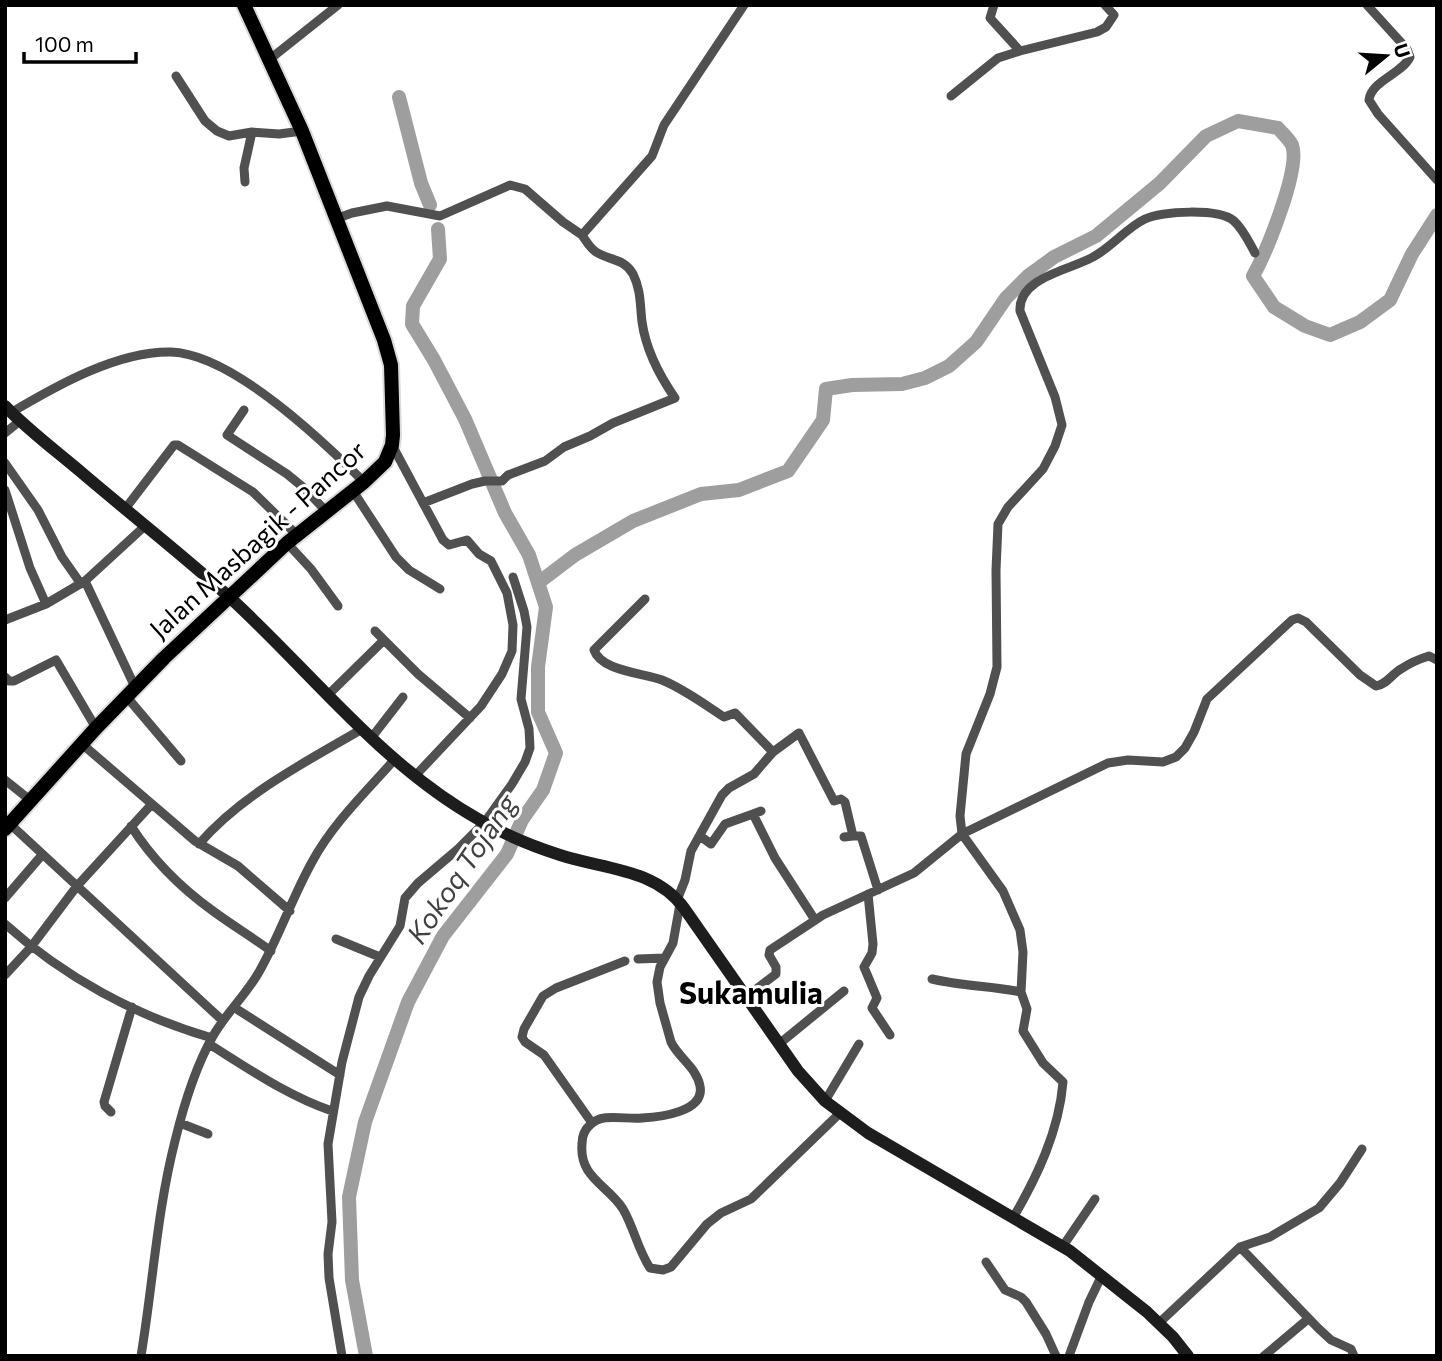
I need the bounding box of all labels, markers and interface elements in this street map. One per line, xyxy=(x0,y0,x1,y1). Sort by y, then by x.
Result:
scale bar xyxy=(24,21,136,65)
north arrow xyxy=(1351,21,1421,91)
text: 100 m xyxy=(35,31,94,56)
text: U xyxy=(1390,40,1416,61)
street label: Jalan Masbagik - Pancor xyxy=(143,434,371,644)
water label: Kokoq Tojang xyxy=(399,786,525,950)
district label: Sukamulia xyxy=(679,973,823,1010)

